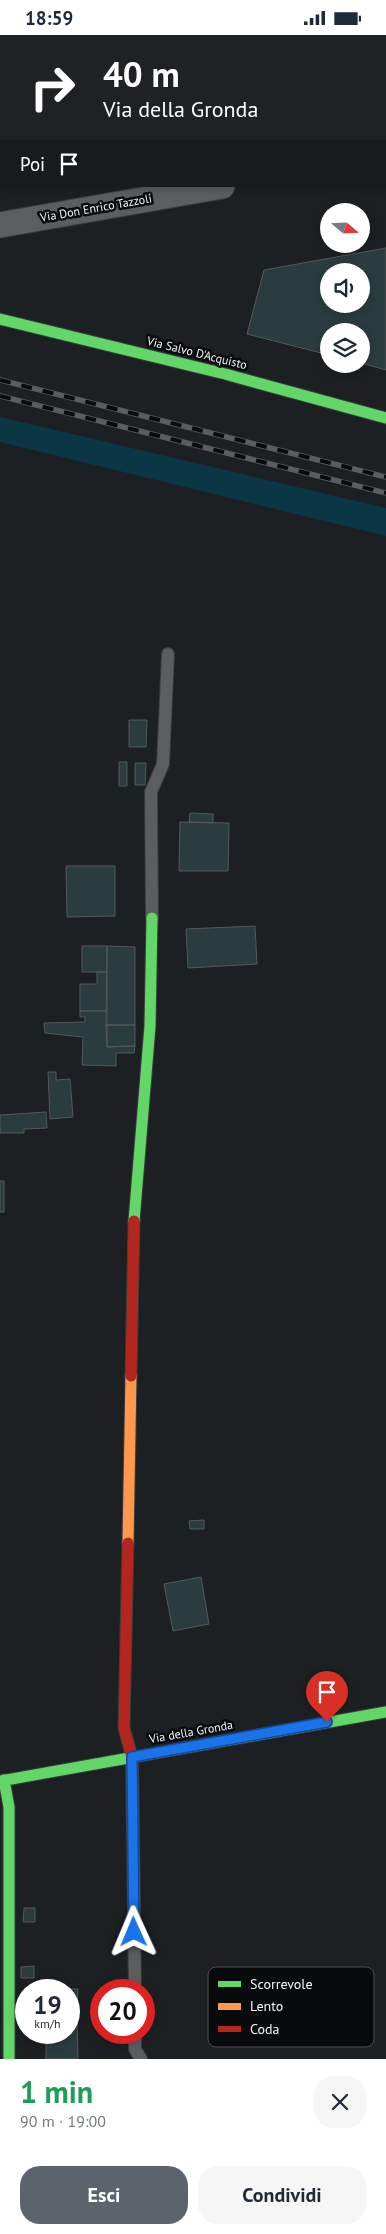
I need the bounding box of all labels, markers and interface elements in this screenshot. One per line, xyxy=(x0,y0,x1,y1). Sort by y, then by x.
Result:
text: 18:59 xyxy=(25,6,73,30)
text: 40 m xyxy=(103,51,180,97)
icon: right xyxy=(20,55,85,120)
text: Via della Gronda xyxy=(103,95,258,123)
icon: arrive xyxy=(55,150,83,178)
text: Poi xyxy=(20,152,45,176)
street label: Via Don Enrico Tazzoli xyxy=(38,190,153,225)
north arrow xyxy=(320,203,370,253)
map controls xyxy=(320,203,370,373)
button: sound xyxy=(320,263,370,313)
button: layers xyxy=(320,323,370,373)
street label: Via Salvo D'Acquisto xyxy=(145,333,249,372)
pin xyxy=(306,1671,348,1722)
icon: arrive xyxy=(313,1678,341,1706)
street label: Via della Gronda xyxy=(147,1717,234,1746)
position arrow xyxy=(107,1905,159,1957)
legend xyxy=(208,1967,374,2047)
text: Scorrevole xyxy=(250,1975,313,1993)
speed limit sign: 20 xyxy=(90,1979,155,2044)
text: 19 xyxy=(33,1989,62,2021)
text: Lento xyxy=(250,1997,283,2015)
text: km/h xyxy=(34,2016,61,2031)
text: Coda xyxy=(250,2020,280,2038)
text: 1 min xyxy=(20,2072,93,2111)
button: close xyxy=(314,2076,366,2128)
text: 90 m · 19:00 xyxy=(20,2111,106,2131)
button: Esci xyxy=(20,2166,188,2224)
button: Condividi xyxy=(198,2166,366,2224)

